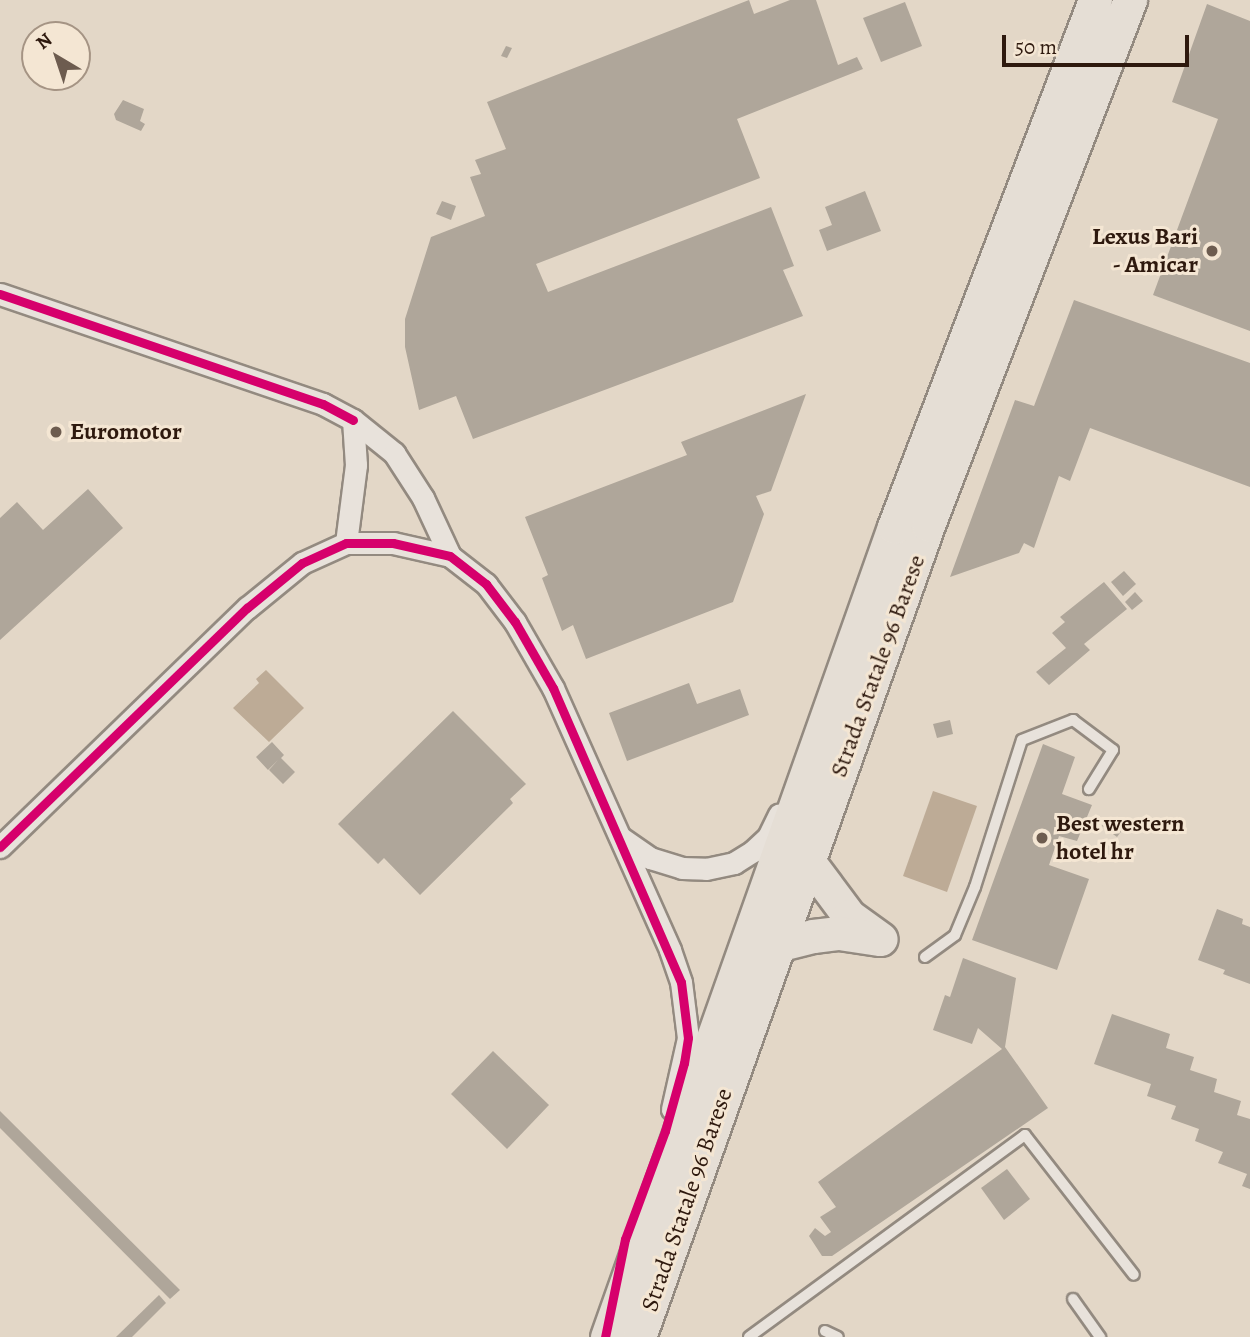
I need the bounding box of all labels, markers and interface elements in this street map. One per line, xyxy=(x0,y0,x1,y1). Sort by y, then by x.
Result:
north arrow xyxy=(21,21,91,91)
scale bar xyxy=(1005,21,1192,65)
text: N xyxy=(30,27,58,56)
text: 50 m xyxy=(1015,33,1057,61)
place label: Lexus Bari - Amicar xyxy=(1092,223,1198,279)
marker: Lexus Bari - Amicar xyxy=(1204,243,1220,259)
place label: Euromotor xyxy=(70,418,182,446)
marker: Euromotor xyxy=(48,424,64,440)
street label: Strada Statale 96 Barese xyxy=(824,551,932,781)
place label: Best western hotel hr xyxy=(1056,810,1185,866)
marker: Best western hotel hr xyxy=(1034,830,1050,846)
street label: Strada Statale 96 Barese xyxy=(635,1085,739,1315)

